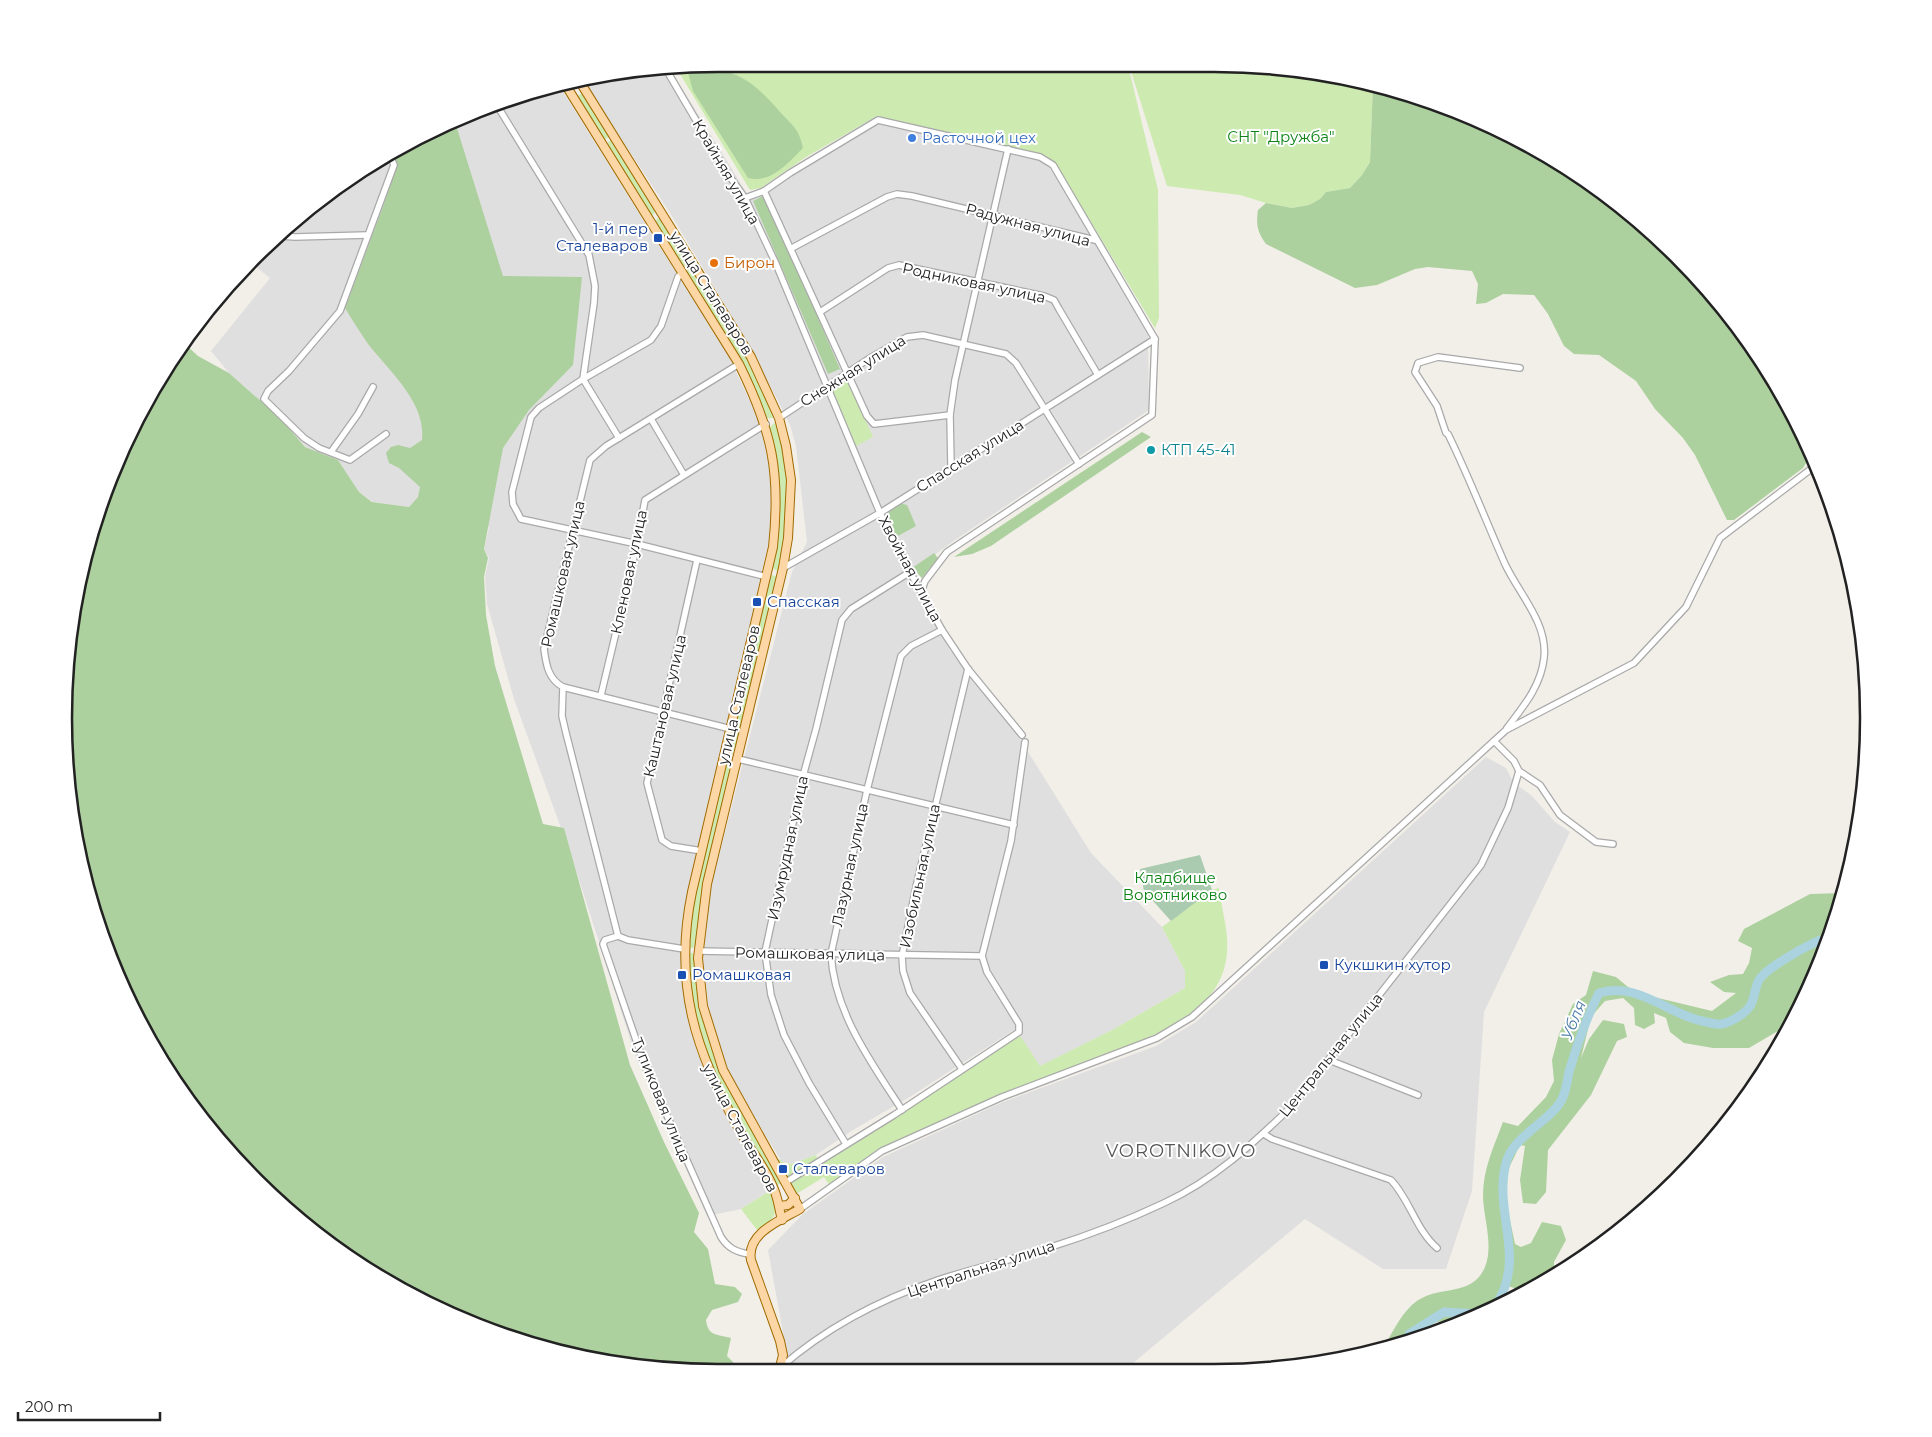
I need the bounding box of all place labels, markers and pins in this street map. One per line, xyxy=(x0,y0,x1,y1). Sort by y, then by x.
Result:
place label: Расточной цех xyxy=(922,128,1036,147)
marker: Расточной цех xyxy=(906,132,918,144)
place label: 1-й пер Сталеваров xyxy=(556,219,648,255)
marker: 1-й пер Сталеваров xyxy=(652,232,664,244)
place label: Бирон xyxy=(724,253,775,272)
marker: Бирон xyxy=(708,257,720,269)
place label: КТП 45-41 xyxy=(1161,440,1235,459)
marker: КТП 45-41 xyxy=(1145,444,1157,456)
place label: Спасская xyxy=(767,592,840,611)
marker: Спасская xyxy=(751,596,763,608)
place label: Кукшкин хутор xyxy=(1334,955,1451,974)
marker: Кукшкин хутор xyxy=(1318,959,1330,971)
place label: Ромашковая xyxy=(692,965,791,984)
marker: Ромашковая xyxy=(676,969,688,981)
place label: Сталеваров xyxy=(793,1159,885,1178)
marker: Сталеваров xyxy=(777,1163,789,1175)

